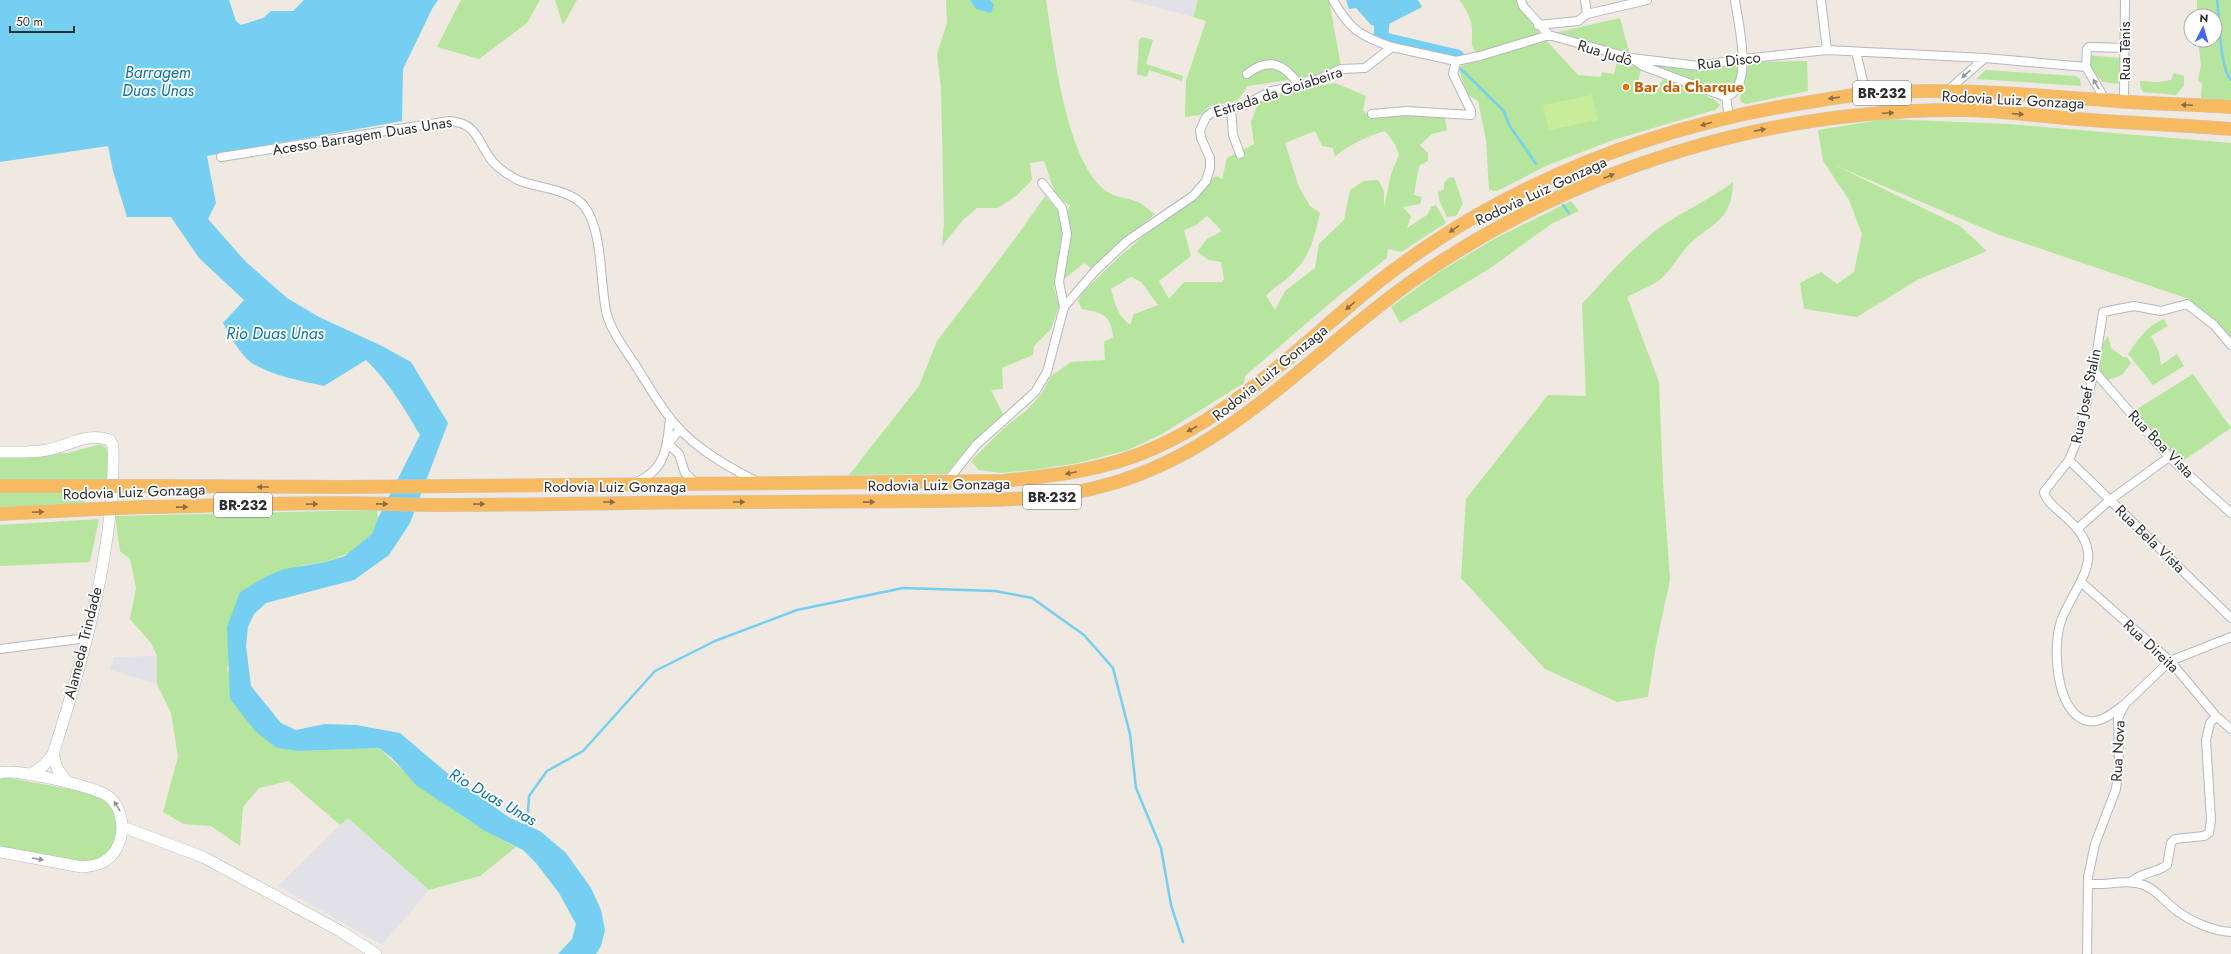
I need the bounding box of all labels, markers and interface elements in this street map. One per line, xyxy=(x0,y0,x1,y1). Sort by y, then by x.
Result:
scale bar xyxy=(10,8,74,34)
north arrow xyxy=(2183,8,2223,48)
text: N xyxy=(2199,10,2209,26)
text: 50 m xyxy=(16,13,43,31)
street label: Rua Tênis xyxy=(2114,21,2136,81)
street label: Rua Judô xyxy=(1575,34,1635,72)
street label: Rua Disco xyxy=(1696,46,1762,76)
water label: Barragem Duas Unas xyxy=(122,61,195,102)
street label: Estrada da Goiabeira xyxy=(1211,61,1345,123)
one-way arrow xyxy=(1961,70,1972,79)
place label: Bar da Charque xyxy=(1634,76,1745,98)
one-way arrow xyxy=(2092,78,2099,90)
road number: BR-232 xyxy=(1853,81,1911,105)
marker: Bar da Charque xyxy=(1621,82,1631,92)
street label: Rodovia Luiz Gonzaga xyxy=(1941,85,2085,115)
one-way arrow xyxy=(1828,95,1840,101)
one-way arrow xyxy=(2181,101,2193,108)
one-way arrow xyxy=(1882,110,1894,117)
street label: Acesso Barragem Duas Unas xyxy=(271,111,453,161)
one-way arrow xyxy=(2012,111,2024,117)
one-way arrow xyxy=(1700,121,1712,127)
one-way arrow xyxy=(1754,127,1766,133)
street label: Rodovia Luiz Gonzaga xyxy=(1472,151,1610,231)
one-way arrow xyxy=(1603,172,1615,178)
one-way arrow xyxy=(1449,225,1459,233)
one-way arrow xyxy=(1345,301,1354,310)
street label: Rodovia Luiz Gonzaga xyxy=(1208,320,1332,426)
water label: Rio Duas Unas xyxy=(226,322,325,345)
street label: Rua Josef Stalin xyxy=(2065,346,2107,446)
street label: Rua Boa Vista xyxy=(2123,405,2199,483)
one-way arrow xyxy=(1186,426,1198,432)
one-way arrow xyxy=(1064,470,1077,476)
street label: Rodovia Luiz Gonzaga xyxy=(868,473,1010,497)
street label: Rodovia Luiz Gonzaga xyxy=(544,476,686,498)
street label: Rodovia Luiz Gonzaga xyxy=(62,479,206,505)
one-way arrow xyxy=(256,484,269,490)
road number: BR-232 xyxy=(1023,485,1081,509)
road number: BR-232 xyxy=(214,493,272,517)
one-way arrow xyxy=(863,498,875,505)
one-way arrow xyxy=(603,499,616,505)
one-way arrow xyxy=(733,499,746,505)
street label: Rua Bela Vista xyxy=(2110,500,2190,578)
one-way arrow xyxy=(306,501,319,507)
one-way arrow xyxy=(376,501,389,507)
one-way arrow xyxy=(473,501,486,507)
one-way arrow xyxy=(176,503,188,510)
one-way arrow xyxy=(32,508,44,515)
street label: Alameda Trindade xyxy=(58,584,108,701)
street label: Rua Direita xyxy=(2118,614,2184,678)
street label: Rua Nova xyxy=(2105,720,2131,782)
water label: Rio Duas Unas xyxy=(445,763,542,832)
one-way arrow xyxy=(113,800,120,812)
one-way arrow xyxy=(32,856,45,862)

